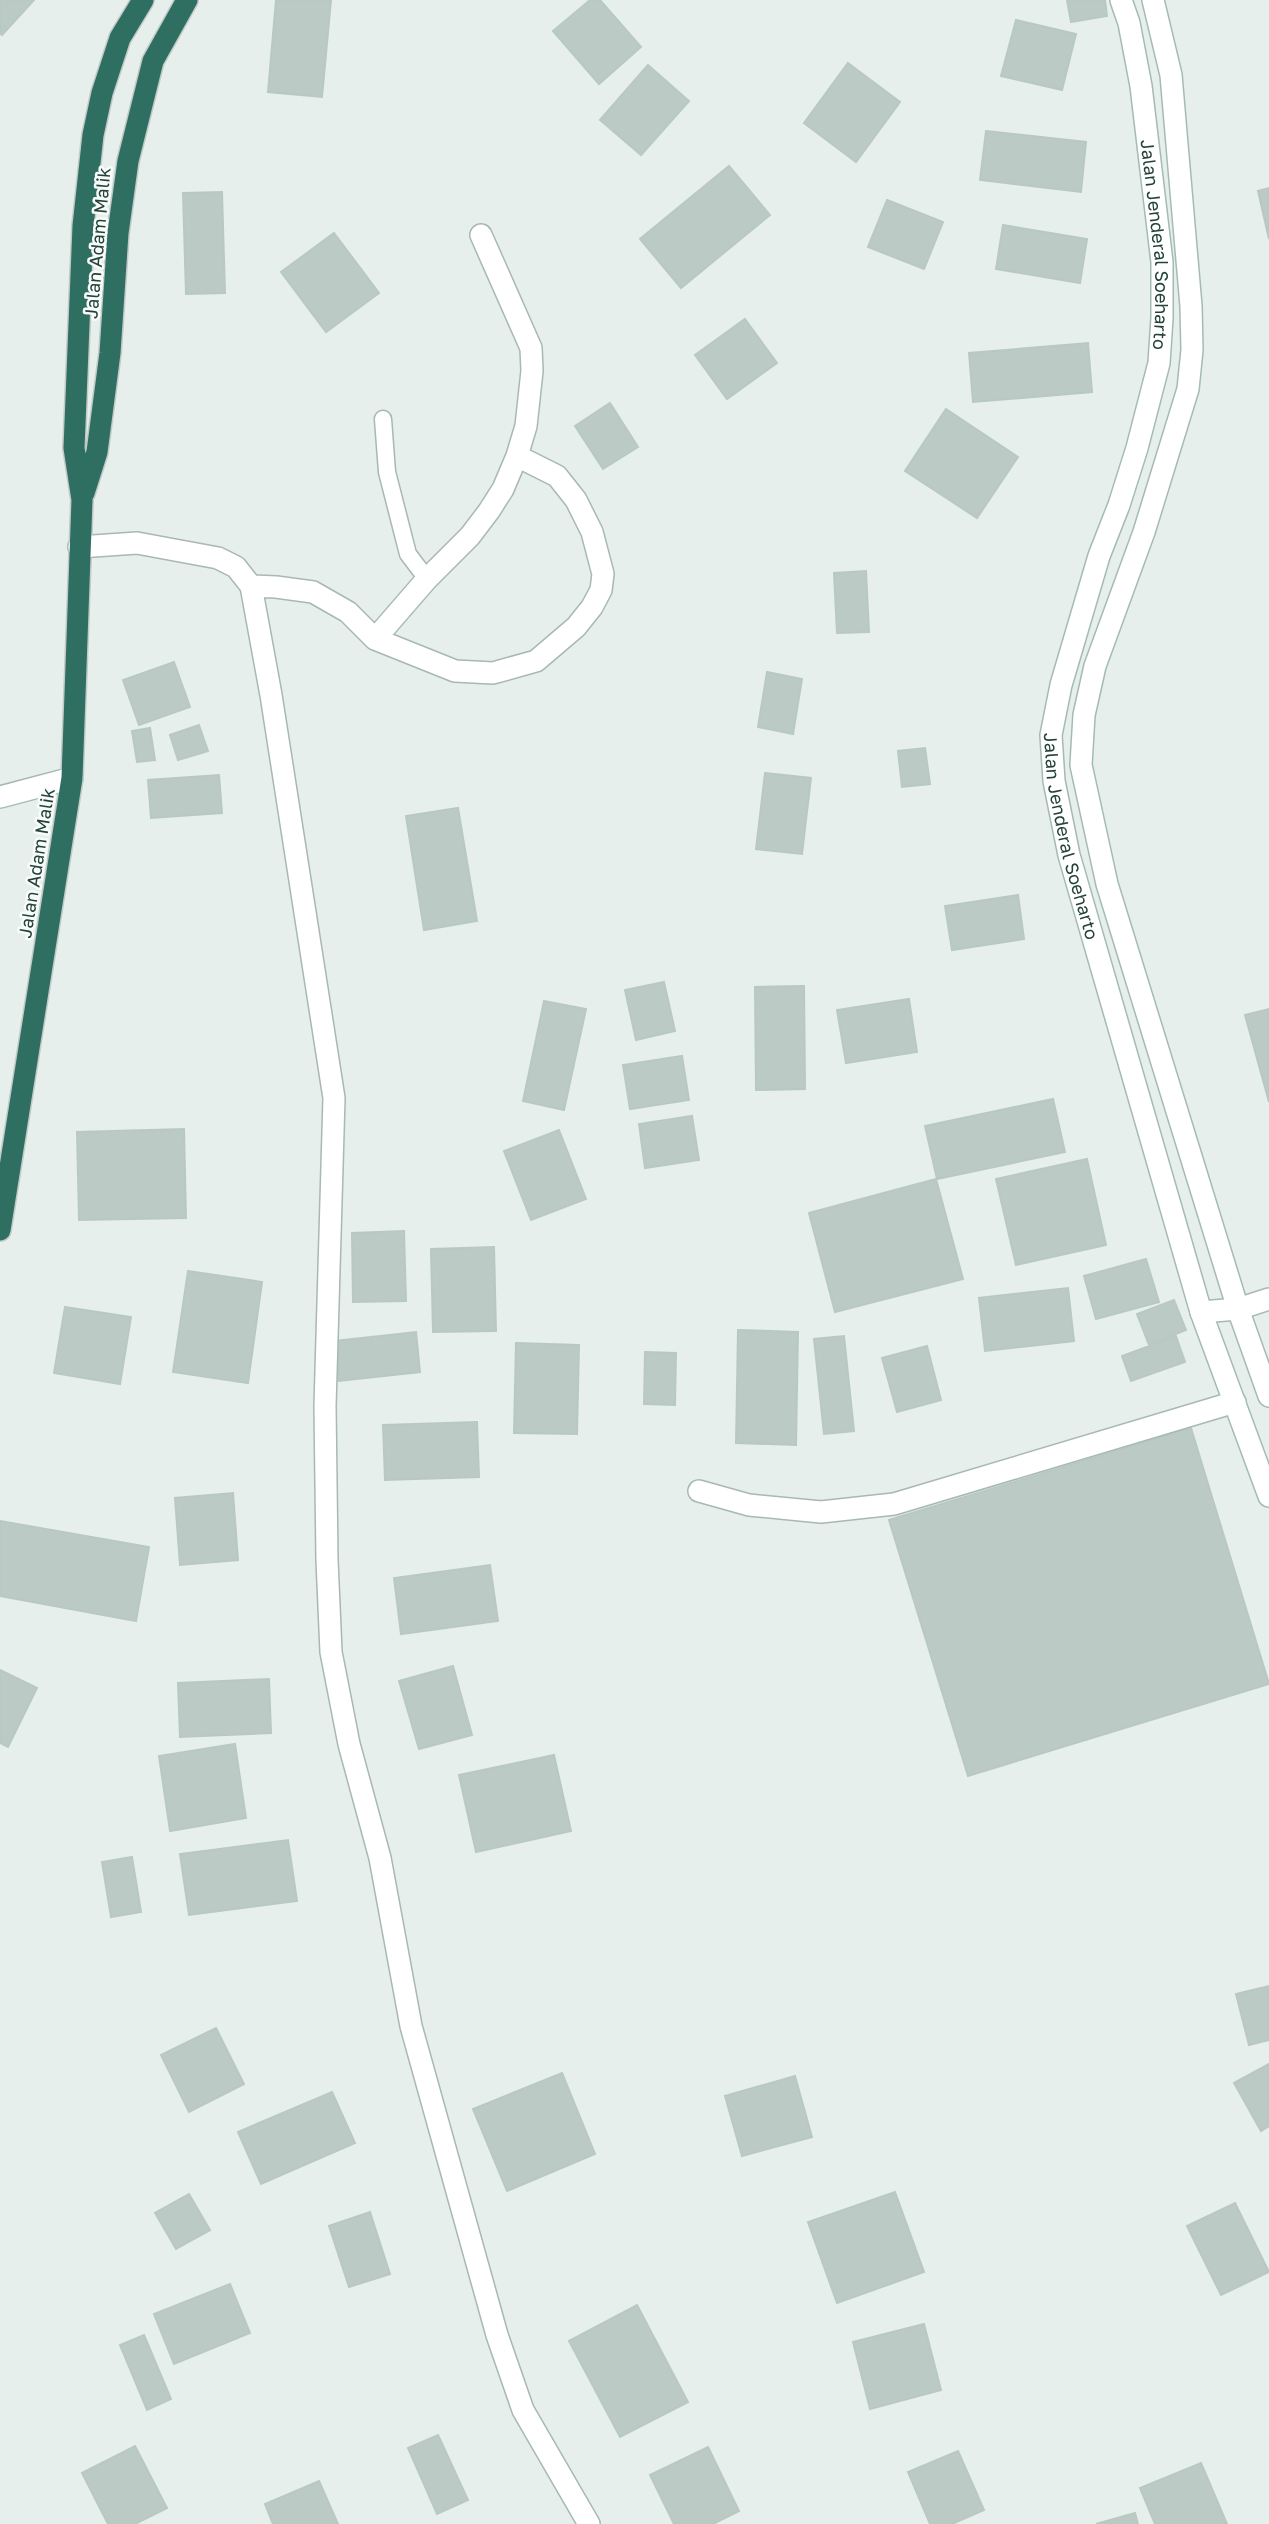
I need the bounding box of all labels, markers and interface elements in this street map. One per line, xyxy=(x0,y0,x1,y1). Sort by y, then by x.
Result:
street label: Jalan Jenderal Soeharto xyxy=(1136,138,1173,351)
street label: Jalan Adam Malik xyxy=(79,167,115,319)
street label: Jalan Jenderal Soeharto xyxy=(1040,732,1104,942)
street label: Jalan Adam Malik xyxy=(13,786,59,940)

